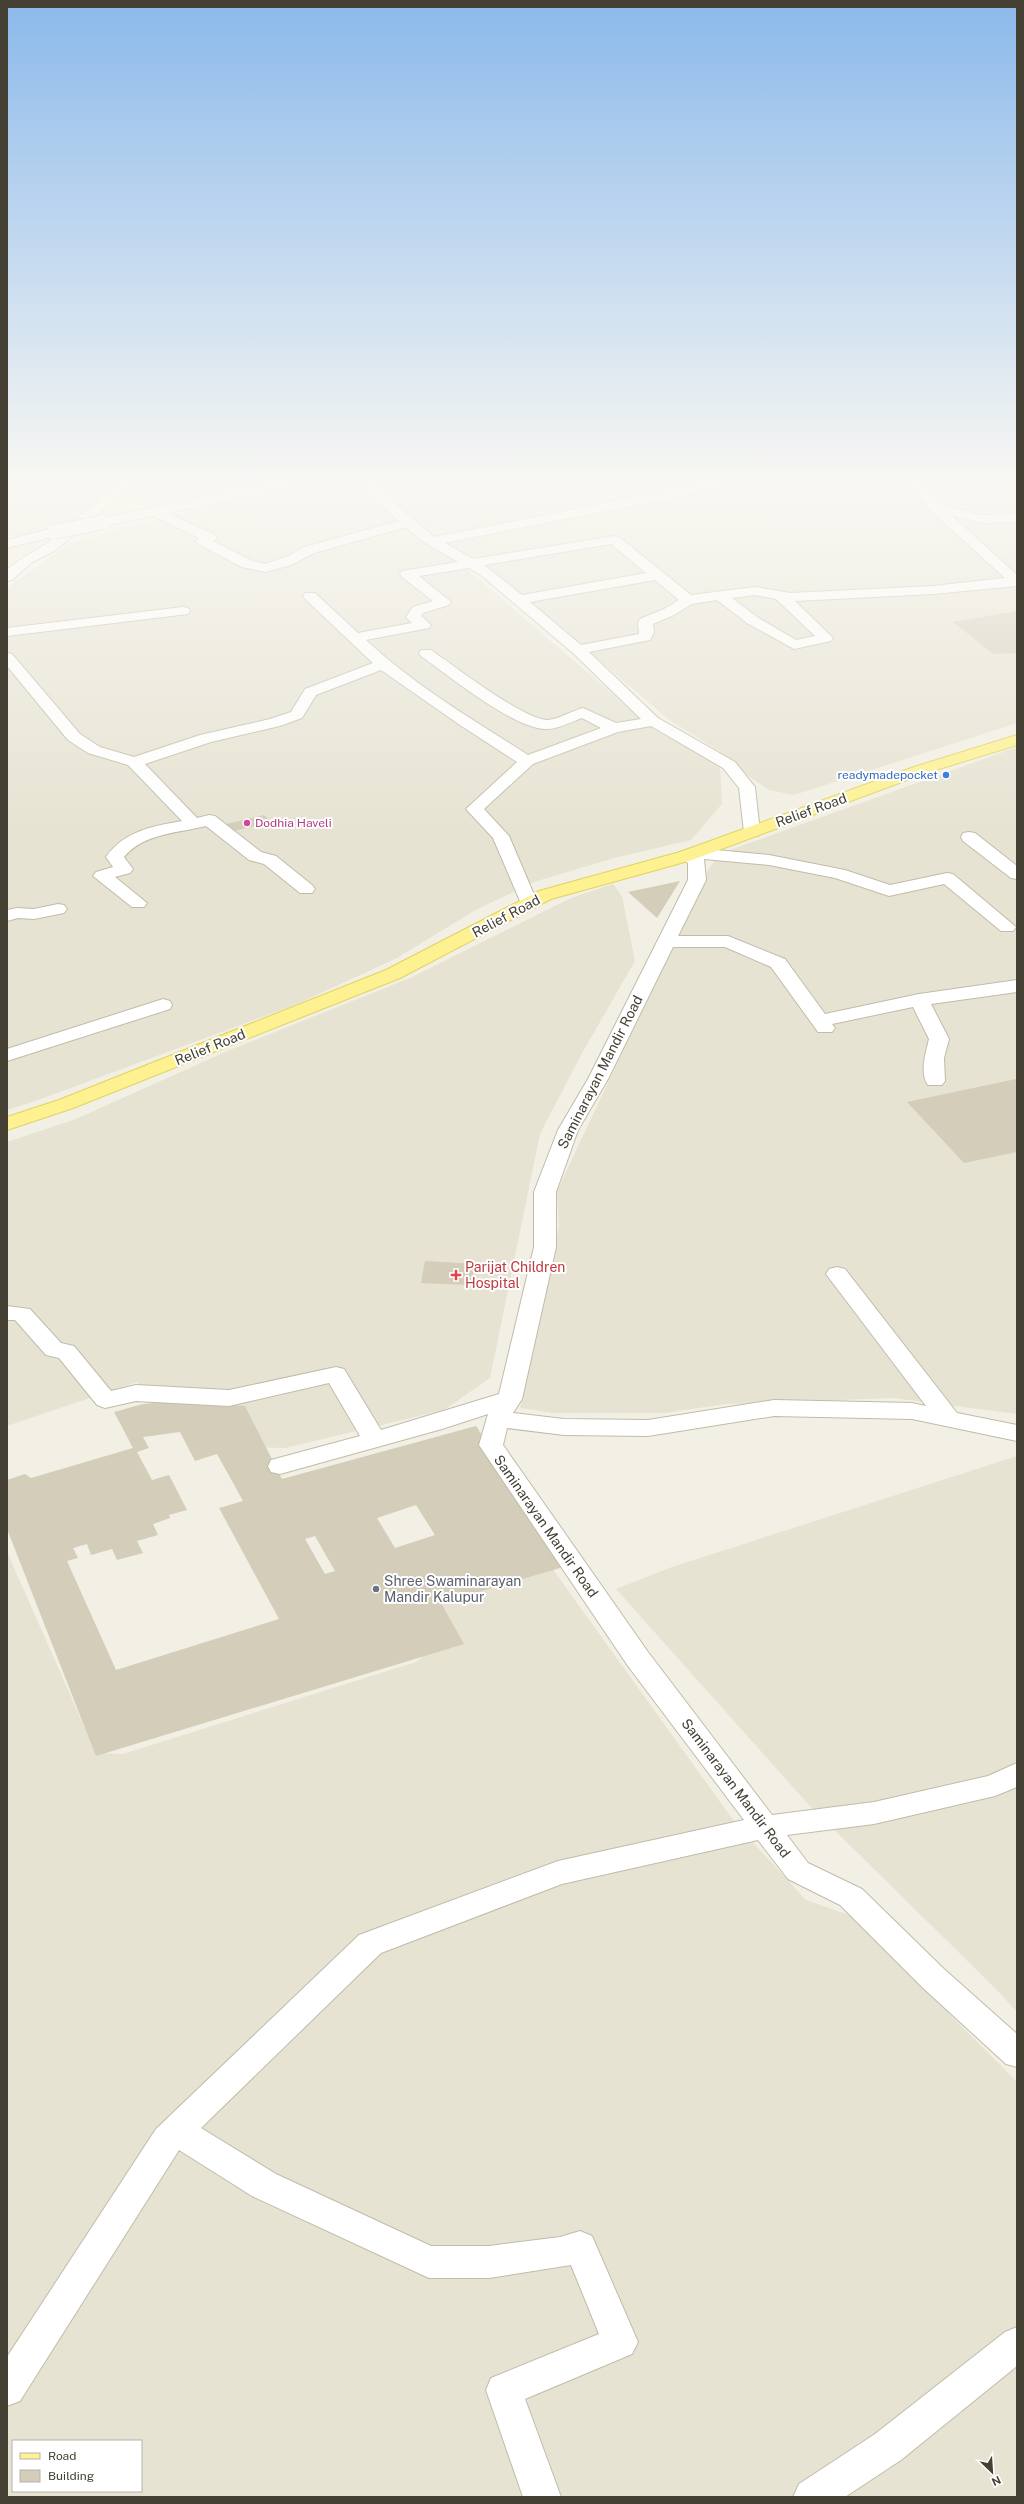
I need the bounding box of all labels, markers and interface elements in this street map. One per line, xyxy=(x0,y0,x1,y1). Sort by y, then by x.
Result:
place label: readymadepocket xyxy=(837,768,938,782)
marker: readymadepocket xyxy=(941,770,951,780)
street label: Relief Road xyxy=(773,790,849,830)
place label: Dodhia Haveli xyxy=(255,816,332,830)
marker: Dodhia Haveli xyxy=(242,818,252,828)
street label: Relief Road xyxy=(469,891,543,941)
street label: Saminarayan Mandir Road xyxy=(554,993,646,1151)
street label: Relief Road xyxy=(172,1026,248,1068)
place label: Parijat Children Hospital xyxy=(465,1259,565,1291)
marker: Parijat Children Hospital xyxy=(450,1269,462,1281)
street label: Saminarayan Mandir Road xyxy=(491,1452,601,1600)
place label: Shree Swaminarayan Mandir Kalupur xyxy=(384,1573,521,1605)
marker: Shree Swaminarayan Mandir Kalupur xyxy=(371,1584,381,1594)
street label: Saminarayan Mandir Road xyxy=(678,1715,794,1861)
legend xyxy=(12,2440,142,2492)
text: Road xyxy=(48,2449,76,2463)
north arrow xyxy=(972,2452,1012,2492)
text: Building xyxy=(48,2469,94,2483)
text: N xyxy=(990,2474,1003,2488)

